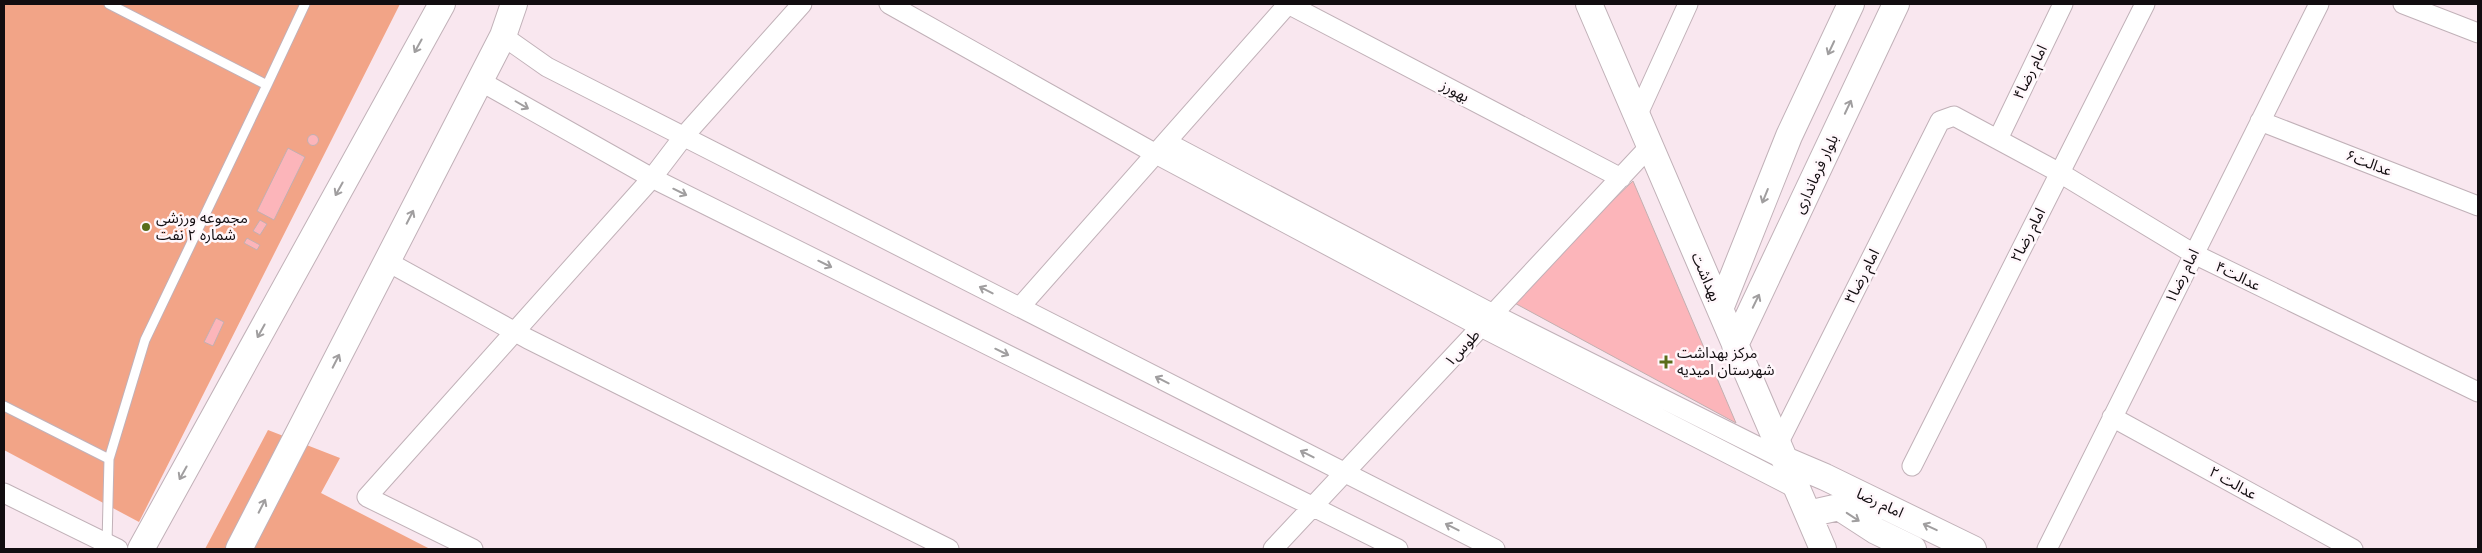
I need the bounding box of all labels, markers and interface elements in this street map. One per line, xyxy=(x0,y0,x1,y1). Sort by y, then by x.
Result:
one-way arrow xyxy=(413,39,423,54)
one-way arrow xyxy=(1825,40,1835,55)
street label: امام رضا۴ xyxy=(2010,42,2053,103)
street label: بهورز xyxy=(1437,76,1472,106)
one-way arrow xyxy=(1844,100,1853,115)
one-way arrow xyxy=(514,101,529,110)
street label: بلوار فرمانداری xyxy=(1791,132,1842,216)
street label: عدالت۶ xyxy=(2344,147,2395,179)
one-way arrow xyxy=(334,181,344,195)
one-way arrow xyxy=(672,187,687,197)
one-way arrow xyxy=(1759,189,1768,204)
street label: امام رضا۲ xyxy=(2008,205,2051,266)
place label: مجموعه ورزشی شماره ۲ نفت xyxy=(156,210,248,244)
one-way arrow xyxy=(406,210,415,225)
marker: مجموعه ورزشی شماره ۲ نفت xyxy=(140,221,152,233)
street label: امام رضا۳ xyxy=(1842,246,1885,307)
street label: امام رضا۱ xyxy=(2162,246,2205,307)
street label: بهداشت xyxy=(1688,250,1723,304)
street label: عدالت۴ xyxy=(2213,258,2263,294)
one-way arrow xyxy=(817,260,832,269)
one-way arrow xyxy=(979,285,994,295)
one-way arrow xyxy=(1751,294,1761,309)
one-way arrow xyxy=(256,323,265,338)
street label: طوس۱ xyxy=(1441,326,1484,370)
place label: مرکز بهداشت شهرستان امیدیه xyxy=(1677,345,1775,379)
one-way arrow xyxy=(994,348,1009,357)
one-way arrow xyxy=(331,354,341,369)
marker: مرکز بهداشت شهرستان امیدیه xyxy=(1659,355,1673,369)
one-way arrow xyxy=(1155,375,1170,384)
one-way arrow xyxy=(1300,449,1315,458)
street label: عدالت ۲ xyxy=(2206,463,2260,503)
one-way arrow xyxy=(177,466,187,480)
street label: امام رضا xyxy=(1853,485,1906,523)
one-way arrow xyxy=(258,499,267,514)
one-way arrow xyxy=(1846,512,1860,522)
one-way arrow xyxy=(1445,522,1460,531)
one-way arrow xyxy=(1923,522,1938,531)

